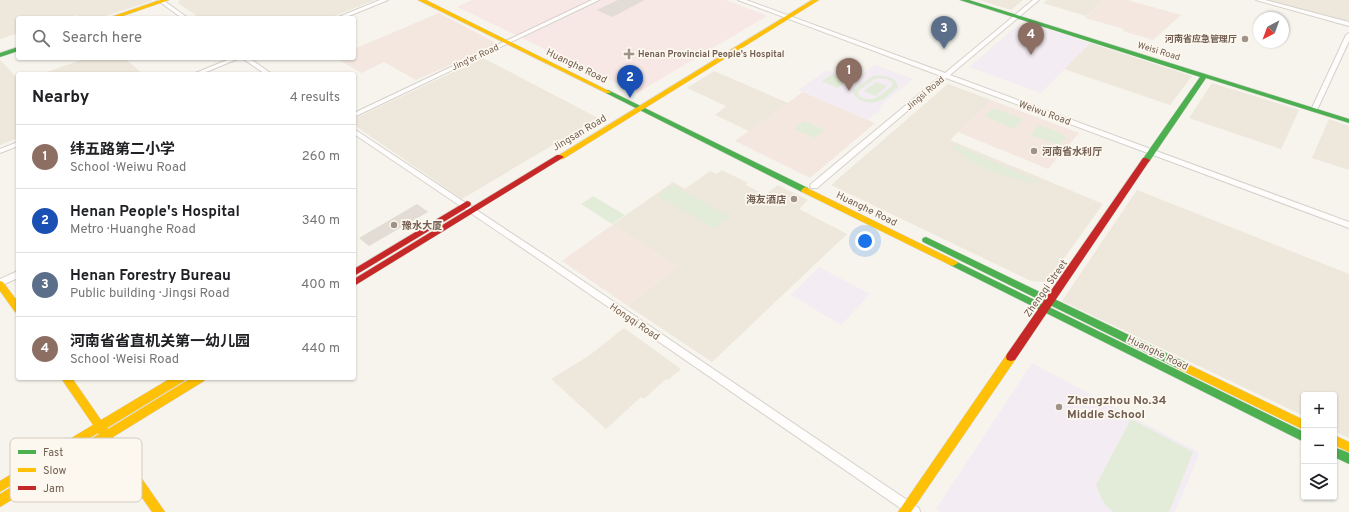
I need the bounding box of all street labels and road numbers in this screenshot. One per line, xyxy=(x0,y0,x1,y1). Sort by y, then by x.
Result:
street label: Weisi Road xyxy=(1136,40,1181,63)
street label: Jing'er Road xyxy=(450,42,501,73)
street label: Huanghe Road xyxy=(544,46,609,87)
street label: Jingsi Road xyxy=(904,74,947,113)
street label: Weiwu Road xyxy=(1017,98,1072,129)
street label: Jingsan Road xyxy=(550,112,609,154)
street label: Huanghe Road xyxy=(834,189,899,230)
street label: Zhengqi Street xyxy=(1022,257,1071,320)
street label: Hongqi Road xyxy=(607,301,662,344)
street label: Huanghe Road xyxy=(1125,333,1190,374)

